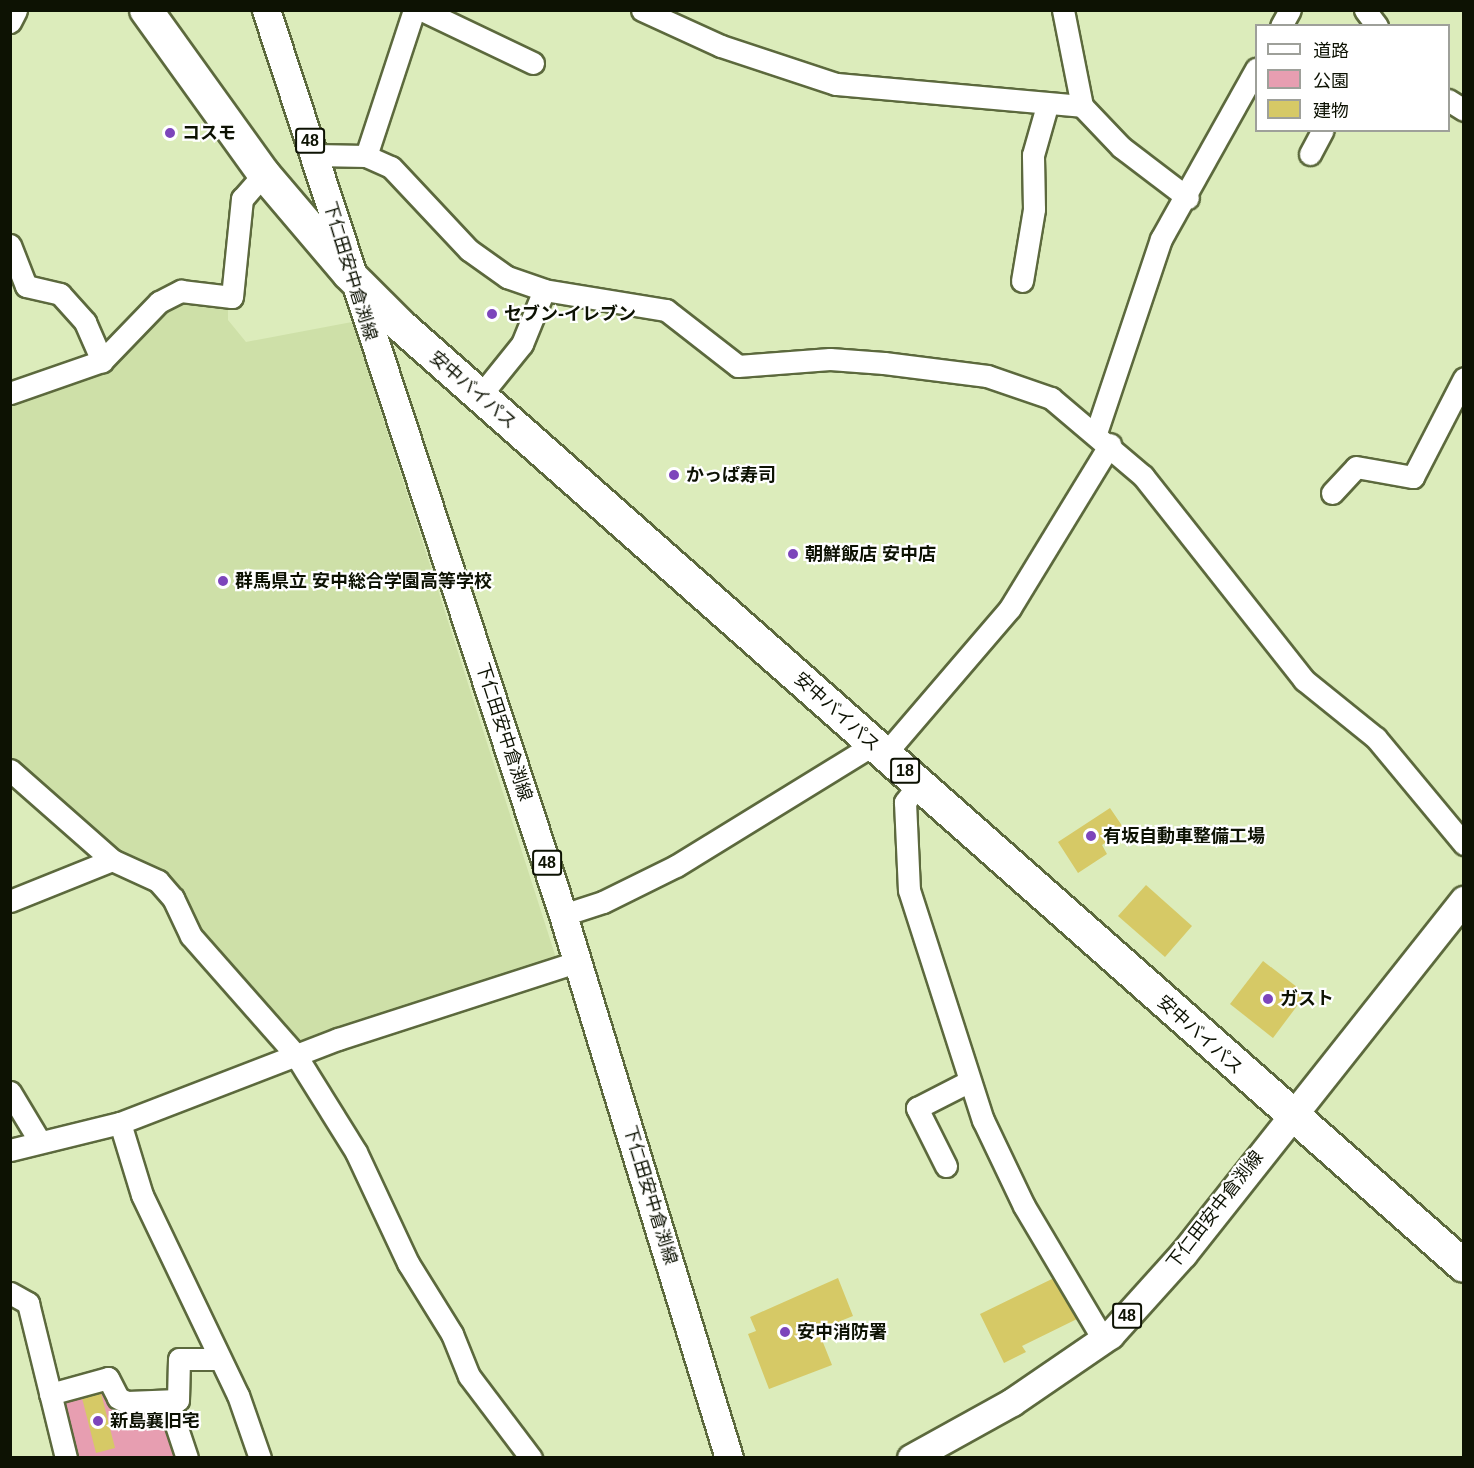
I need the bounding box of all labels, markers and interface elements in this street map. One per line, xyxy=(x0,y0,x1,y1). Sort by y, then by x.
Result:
legend xyxy=(1255,24,1450,132)
text: 道路 xyxy=(1313,41,1349,61)
text: 公園 xyxy=(1313,71,1349,91)
text: 建物 xyxy=(1313,101,1349,121)
place label: コスモ xyxy=(182,122,236,144)
marker: コスモ xyxy=(163,126,177,140)
road number: 48 xyxy=(295,128,325,154)
street label: 下仁田安中倉渕線 xyxy=(319,199,381,343)
place label: セブン-イレブン xyxy=(504,303,636,325)
marker: セブン-イレブン xyxy=(485,307,499,321)
street label: 安中バイパス xyxy=(425,346,521,434)
place label: かっぱ寿司 xyxy=(686,464,776,486)
marker: かっぱ寿司 xyxy=(667,468,681,482)
place label: 朝鮮飯店 安中店 xyxy=(805,543,936,565)
marker: 朝鮮飯店 安中店 xyxy=(786,547,800,561)
place label: 群馬県立 安中総合学園高等学校 xyxy=(235,570,492,592)
marker: 群馬県立 安中総合学園高等学校 xyxy=(216,574,230,588)
street label: 下仁田安中倉渕線 xyxy=(471,660,537,804)
street label: 安中バイパス xyxy=(790,668,884,756)
road number: 18 xyxy=(890,758,920,784)
place label: 有坂自動車整備工場 xyxy=(1103,825,1265,847)
marker: 有坂自動車整備工場 xyxy=(1084,829,1098,843)
road number: 48 xyxy=(532,850,562,876)
place label: ガスト xyxy=(1280,988,1334,1010)
street label: 安中バイパス xyxy=(1153,991,1247,1079)
marker: ガスト xyxy=(1261,992,1275,1006)
street label: 下仁田安中倉渕線 xyxy=(619,1123,681,1267)
street label: 下仁田安中倉渕線 xyxy=(1162,1147,1268,1273)
road number: 48 xyxy=(1112,1303,1142,1329)
place label: 安中消防署 xyxy=(797,1321,887,1343)
marker: 安中消防署 xyxy=(778,1325,792,1339)
place label: 新島襄旧宅 xyxy=(110,1410,200,1432)
marker: 新島襄旧宅 xyxy=(91,1414,105,1428)

